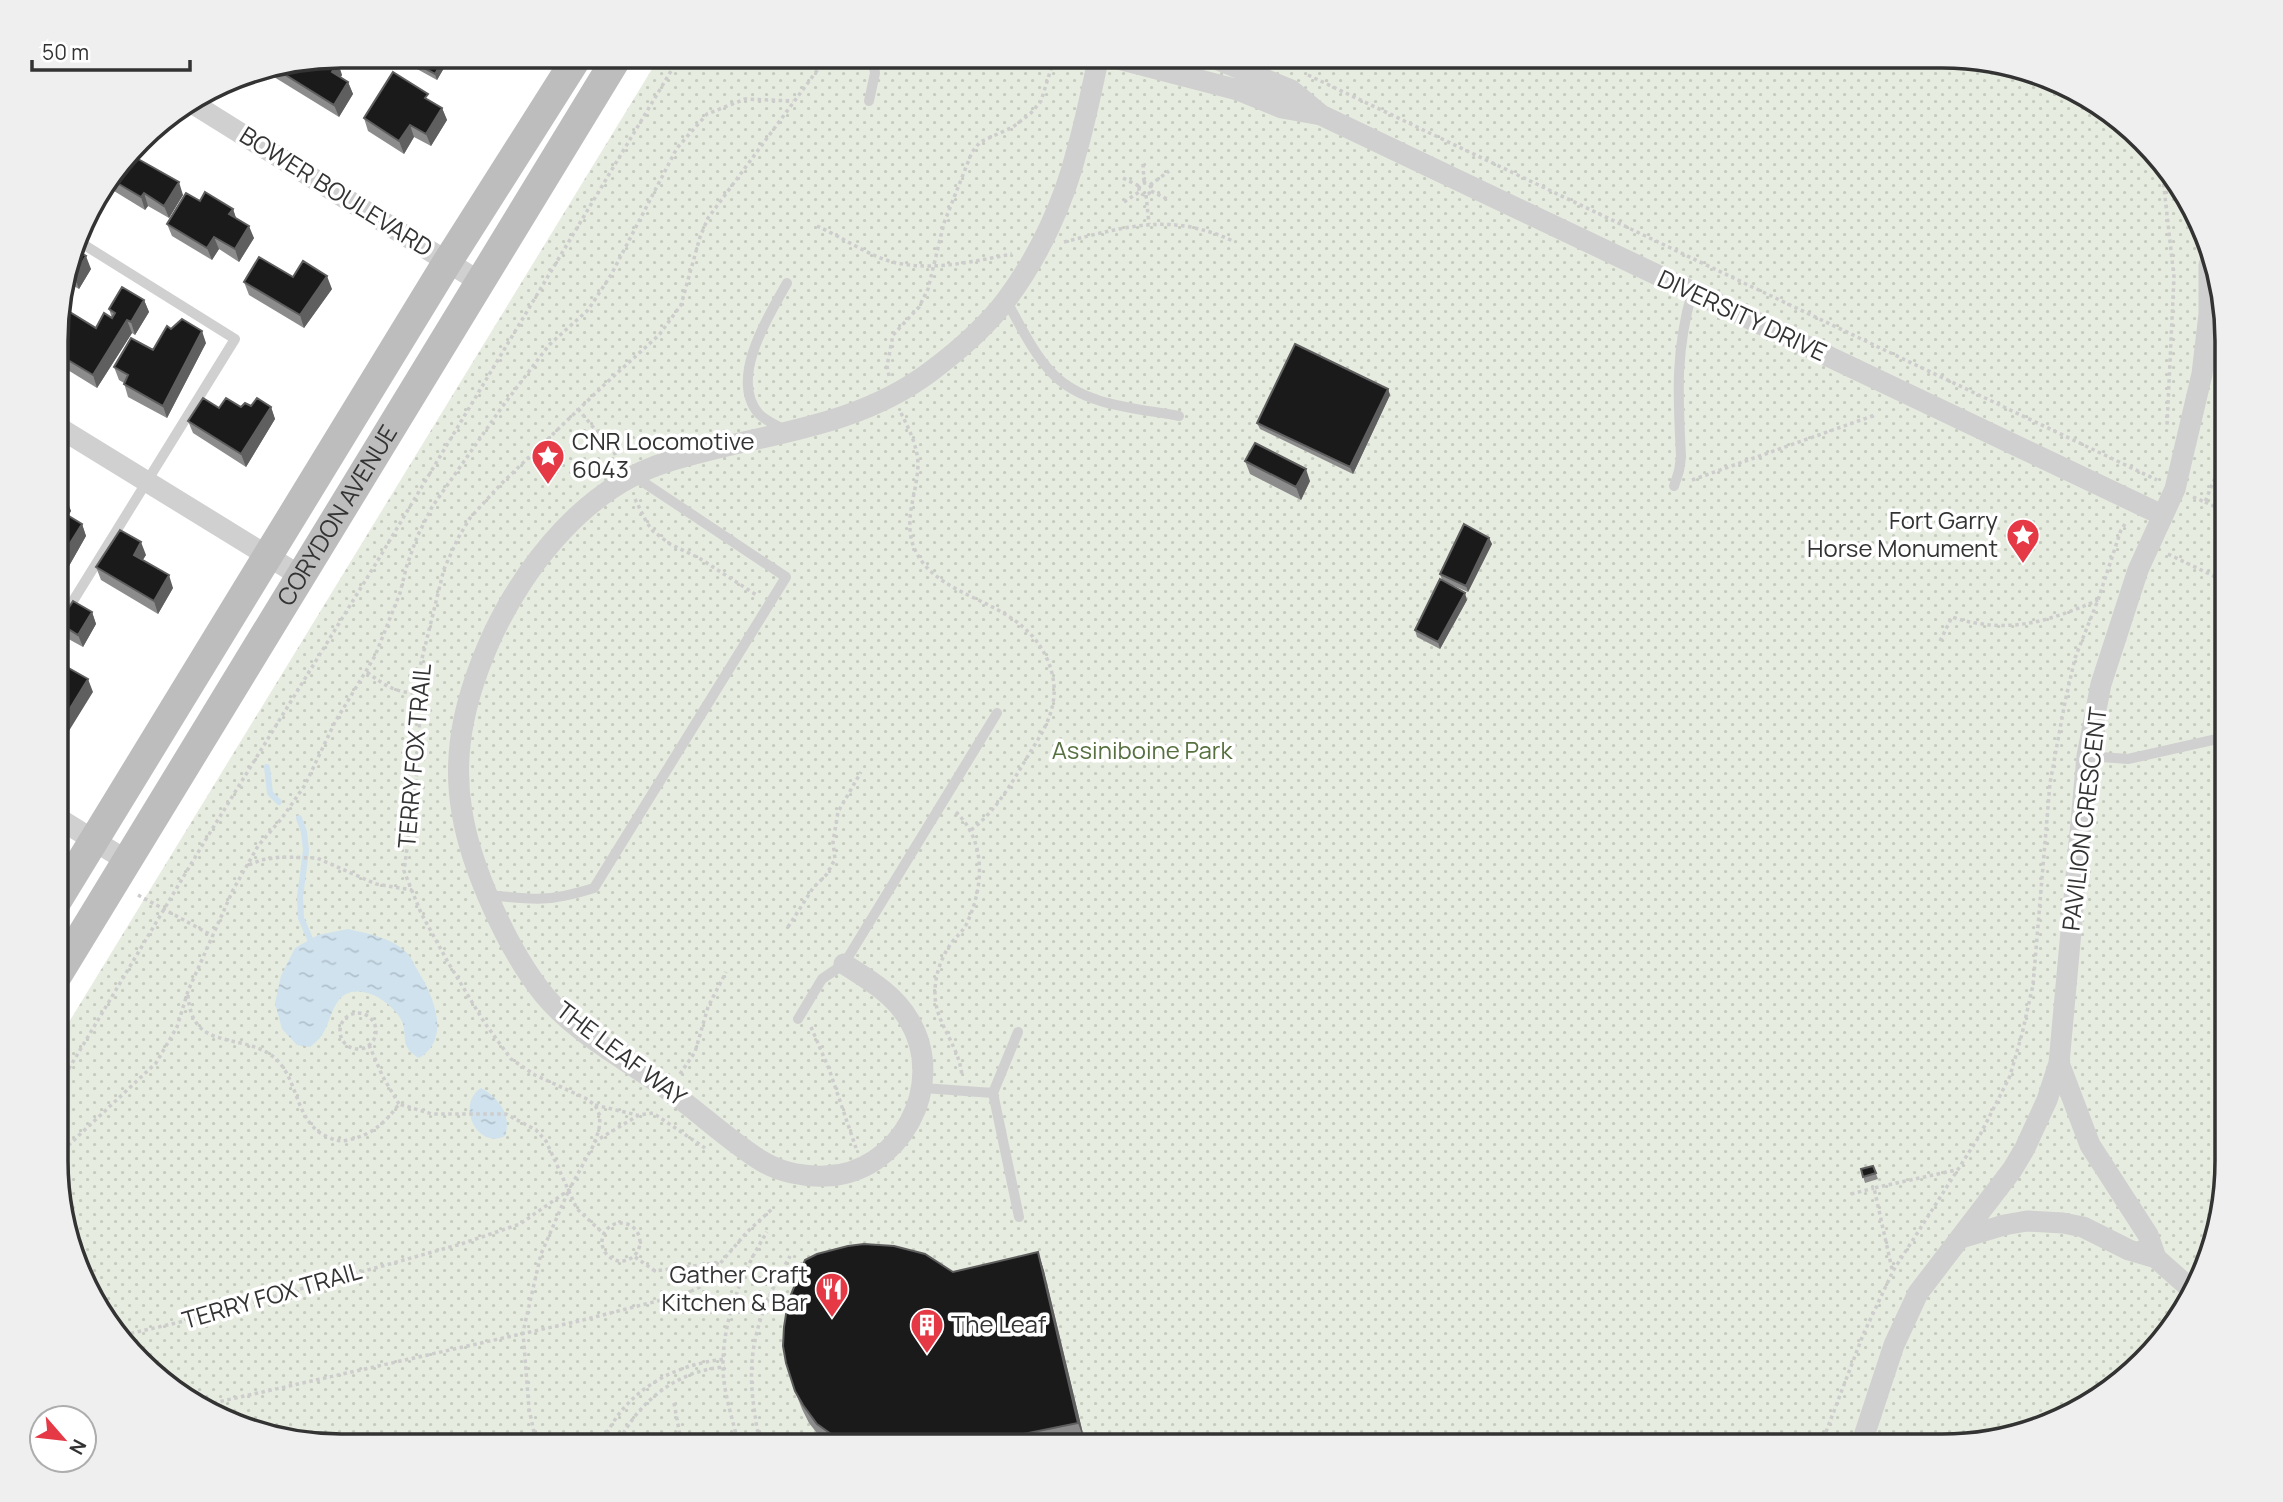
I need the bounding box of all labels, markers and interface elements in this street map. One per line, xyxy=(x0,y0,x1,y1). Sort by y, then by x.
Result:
scale bar xyxy=(32,28,189,72)
text: 50 m xyxy=(42,38,89,66)
street label: BOWER BOULEVARD xyxy=(234,118,439,263)
street label: DIVERSITY DRIVE xyxy=(1653,261,1832,368)
street label: CORYDON AVENUE xyxy=(269,418,404,611)
place label: CNR Locomotive 6043 xyxy=(572,424,755,485)
place icon: CNR Locomotive 6043 xyxy=(529,437,567,486)
place label: Fort Garry Horse Monument xyxy=(1807,503,1998,564)
place icon: Fort Garry Horse Monument xyxy=(2004,516,2042,565)
street label: TERRY FOX TRAIL xyxy=(389,662,438,850)
street label: PAVILION CRESCENT xyxy=(2053,704,2114,933)
park label: Assiniboine Park xyxy=(1052,733,1233,766)
street label: THE LEAF WAY xyxy=(550,993,694,1113)
street label: TERRY FOX TRAIL xyxy=(178,1253,365,1336)
place label: Gather Craft Kitchen & Bar xyxy=(662,1257,808,1318)
restaurant icon: Gather Craft Kitchen & Bar xyxy=(813,1270,851,1319)
building icon: The Leaf xyxy=(908,1306,946,1355)
place label: The Leaf xyxy=(951,1307,1047,1340)
north arrow xyxy=(28,1404,98,1474)
text: N xyxy=(63,1435,93,1459)

